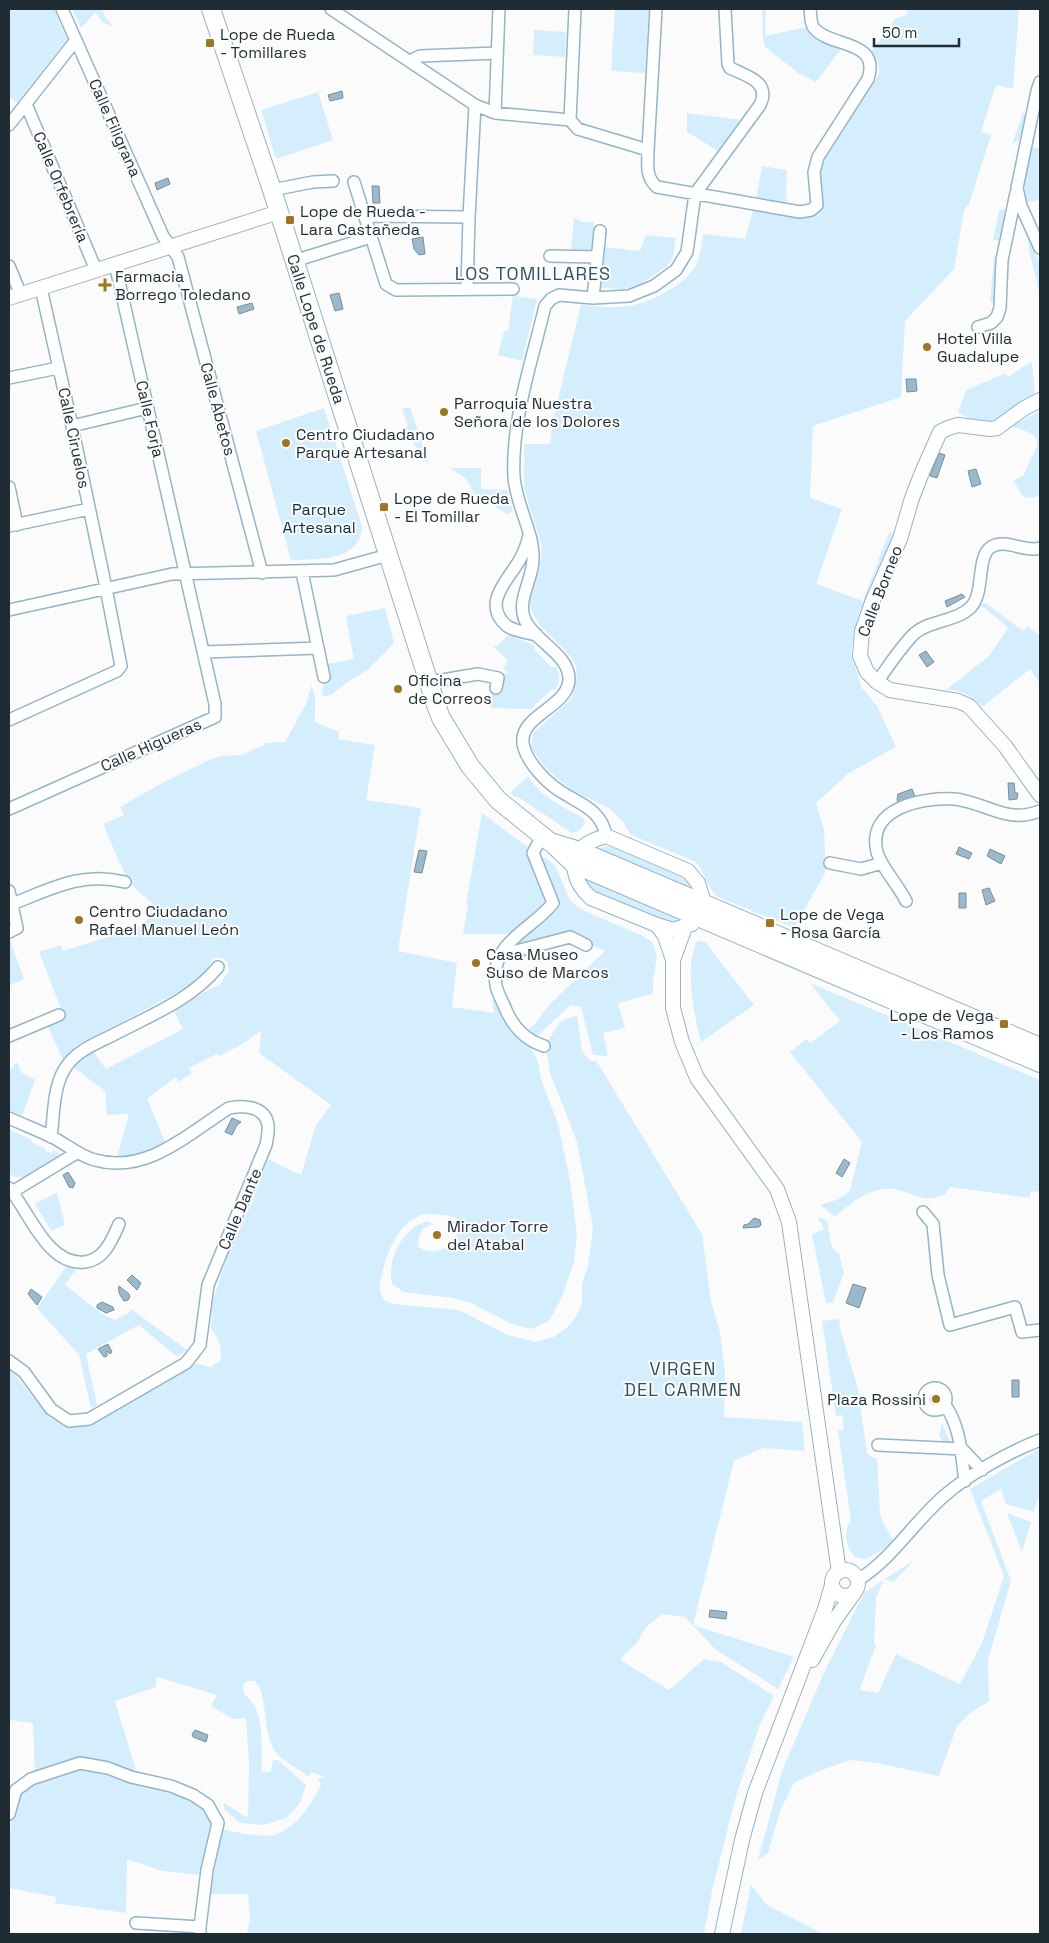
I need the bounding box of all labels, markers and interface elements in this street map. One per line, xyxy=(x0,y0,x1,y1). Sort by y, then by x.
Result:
scale bar xyxy=(874,15,959,47)
text: 50 m xyxy=(882,23,917,42)
place label: Lope de Rueda - Tomillares xyxy=(220,24,335,63)
marker: Lope de Rueda - Tomillares xyxy=(204,37,216,49)
street label: Calle Filigrana xyxy=(84,76,146,180)
street label: Calle Orfebrería xyxy=(28,128,94,246)
place label: Lope de Rueda - Lara Castañeda xyxy=(300,201,426,240)
marker: Lope de Rueda - Lara Castañeda xyxy=(284,214,296,226)
street label: Calle Lope de Rueda xyxy=(282,252,350,406)
district label: LOS TOMILLARES xyxy=(455,262,611,285)
place label: Farmacia Borrego Toledano xyxy=(115,266,251,305)
marker: Farmacia Borrego Toledano xyxy=(99,279,111,291)
place label: Hotel Villa Guadalupe xyxy=(937,328,1019,367)
marker: Hotel Villa Guadalupe xyxy=(921,341,933,353)
street label: Calle Abetos xyxy=(195,360,241,458)
street label: Calle Forja xyxy=(131,378,169,460)
street label: Calle Ciruelos xyxy=(53,386,95,490)
place label: Parroquia Nuestra Señora de los Dolores xyxy=(454,393,620,432)
marker: Parroquia Nuestra Señora de los Dolores xyxy=(438,406,450,418)
place label: Centro Ciudadano Parque Artesanal xyxy=(296,424,435,463)
marker: Centro Ciudadano Parque Artesanal xyxy=(280,437,292,449)
place label: Lope de Rueda - El Tomillar xyxy=(394,488,509,527)
park label: Parque Artesanal xyxy=(282,499,356,538)
marker: Lope de Rueda - El Tomillar xyxy=(378,501,390,513)
street label: Calle Borneo xyxy=(853,542,907,640)
place label: Oficina de Correos xyxy=(408,670,492,709)
marker: Oficina de Correos xyxy=(392,683,404,695)
street label: Calle Higueras xyxy=(97,713,205,777)
place label: Centro Ciudadano Rafael Manuel León xyxy=(89,901,239,940)
place label: Lope de Vega - Rosa García xyxy=(780,904,884,943)
marker: Centro Ciudadano Rafael Manuel León xyxy=(73,914,85,926)
marker: Lope de Vega - Rosa García xyxy=(764,917,776,929)
place label: Casa Museo Suso de Marcos xyxy=(486,944,609,983)
marker: Casa Museo Suso de Marcos xyxy=(470,957,482,969)
place label: Lope de Vega - Los Ramos xyxy=(890,1005,994,1044)
marker: Lope de Vega - Los Ramos xyxy=(998,1018,1010,1030)
street label: Calle Dante xyxy=(213,1165,267,1253)
place label: Mirador Torre del Atabal xyxy=(447,1216,548,1255)
marker: Mirador Torre del Atabal xyxy=(431,1229,443,1241)
district label: VIRGEN DEL CARMEN xyxy=(624,1357,742,1401)
place label: Plaza Rossini xyxy=(827,1389,926,1410)
marker: Plaza Rossini xyxy=(930,1393,942,1405)

